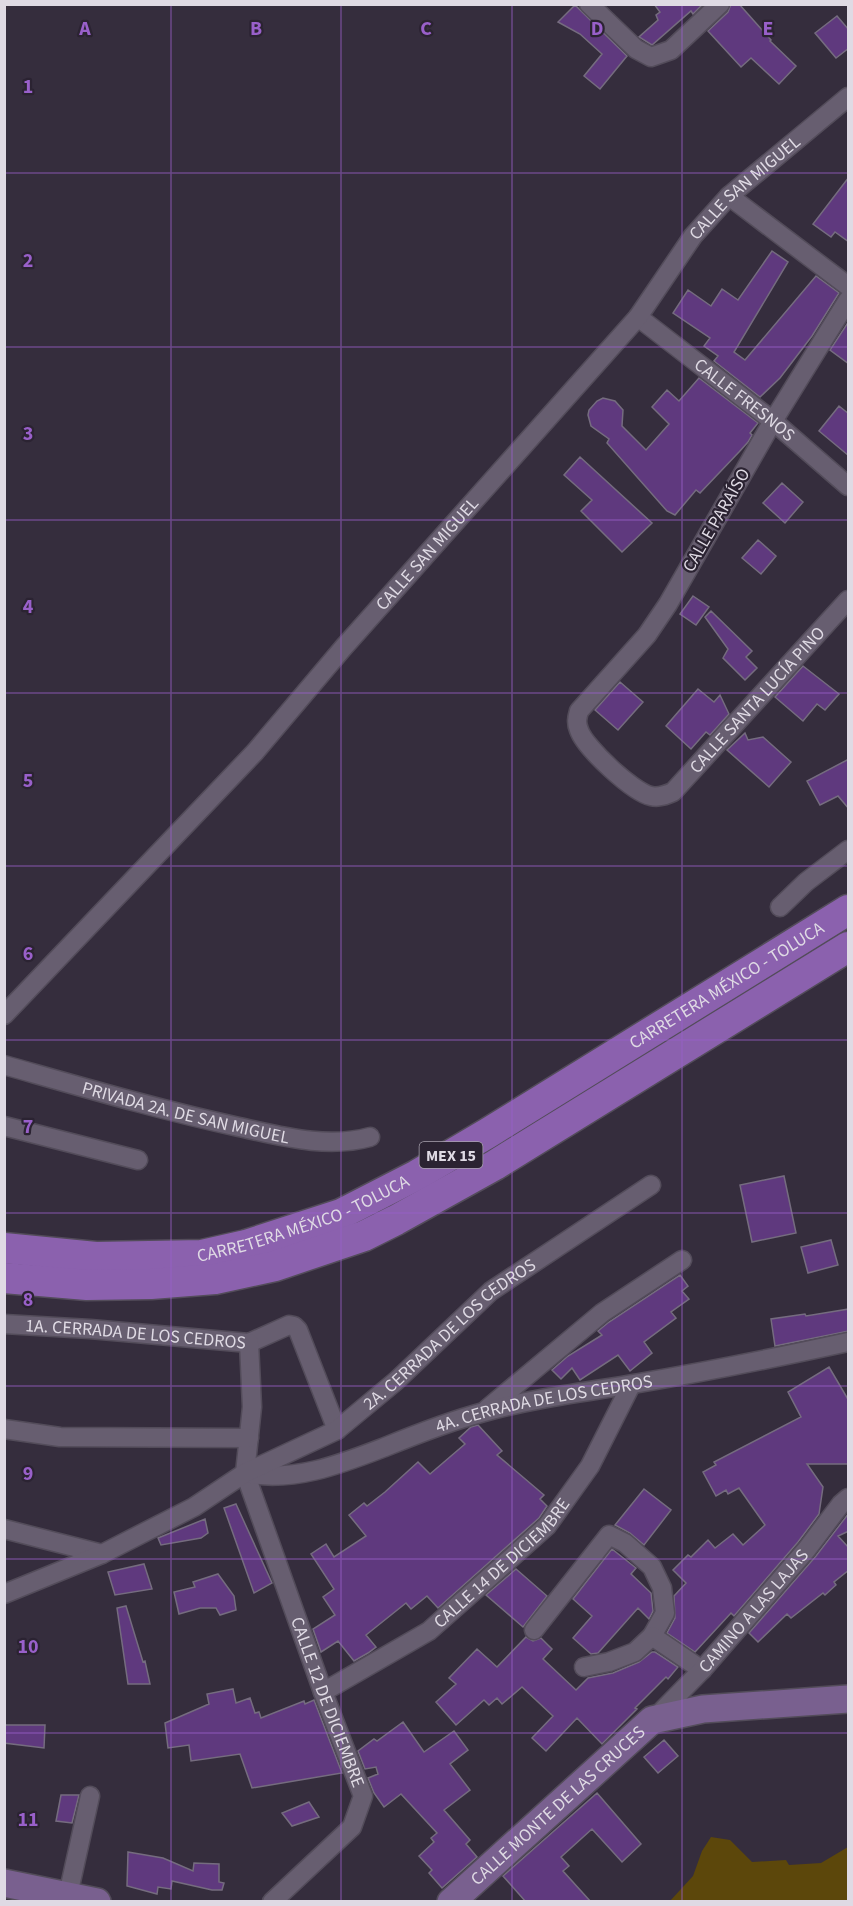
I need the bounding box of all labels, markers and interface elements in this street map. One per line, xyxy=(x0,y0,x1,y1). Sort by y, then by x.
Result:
text: A xyxy=(78,15,91,43)
text: B xyxy=(250,15,262,43)
text: C xyxy=(420,15,432,43)
text: D xyxy=(591,15,603,43)
text: E xyxy=(763,15,773,43)
text: 1 xyxy=(23,73,33,101)
street label: CALLE SAN MIGUEL xyxy=(683,130,806,246)
text: 2 xyxy=(23,247,33,275)
street label: CALLE FRESNOS xyxy=(689,353,800,448)
text: 3 xyxy=(23,420,33,448)
street label: CALLE PARAÍSO xyxy=(677,464,756,577)
street label: CALLE SAN MIGUEL xyxy=(370,492,485,616)
text: 4 xyxy=(23,593,34,621)
street label: CALLE SANTA LUCÍA PINO xyxy=(684,621,831,779)
text: 5 xyxy=(23,767,33,795)
street label: CARRETERA MÉXICO - TOLUCA xyxy=(625,916,829,1056)
text: 6 xyxy=(23,940,33,968)
street label: PRIVADA 2A. DE SAN MIGUEL xyxy=(79,1076,292,1150)
text: 7 xyxy=(23,1113,33,1141)
road number: MEX 15 xyxy=(420,1142,482,1168)
street label: CARRETERA MÉXICO - TOLUCA xyxy=(194,1169,414,1269)
street label: 2A. CERRADA DE LOS CEDROS xyxy=(358,1253,541,1416)
text: 8 xyxy=(23,1286,33,1314)
street label: 1A. CERRADA DE LOS CEDROS xyxy=(24,1313,247,1356)
street label: 4A. CERRADA DE LOS CEDROS xyxy=(432,1369,655,1439)
text: 9 xyxy=(23,1460,33,1488)
street label: CALLE 14 DE DICIEMBRE xyxy=(428,1493,576,1634)
street label: CAMINO A LAS LAJAS xyxy=(693,1544,815,1679)
street label: CALLE 12 DE DICIEMBRE xyxy=(284,1614,371,1791)
text: 10 xyxy=(17,1633,39,1661)
street label: CALLE MONTE DE LAS CRUCES xyxy=(465,1720,651,1891)
text: 11 xyxy=(17,1806,39,1834)

